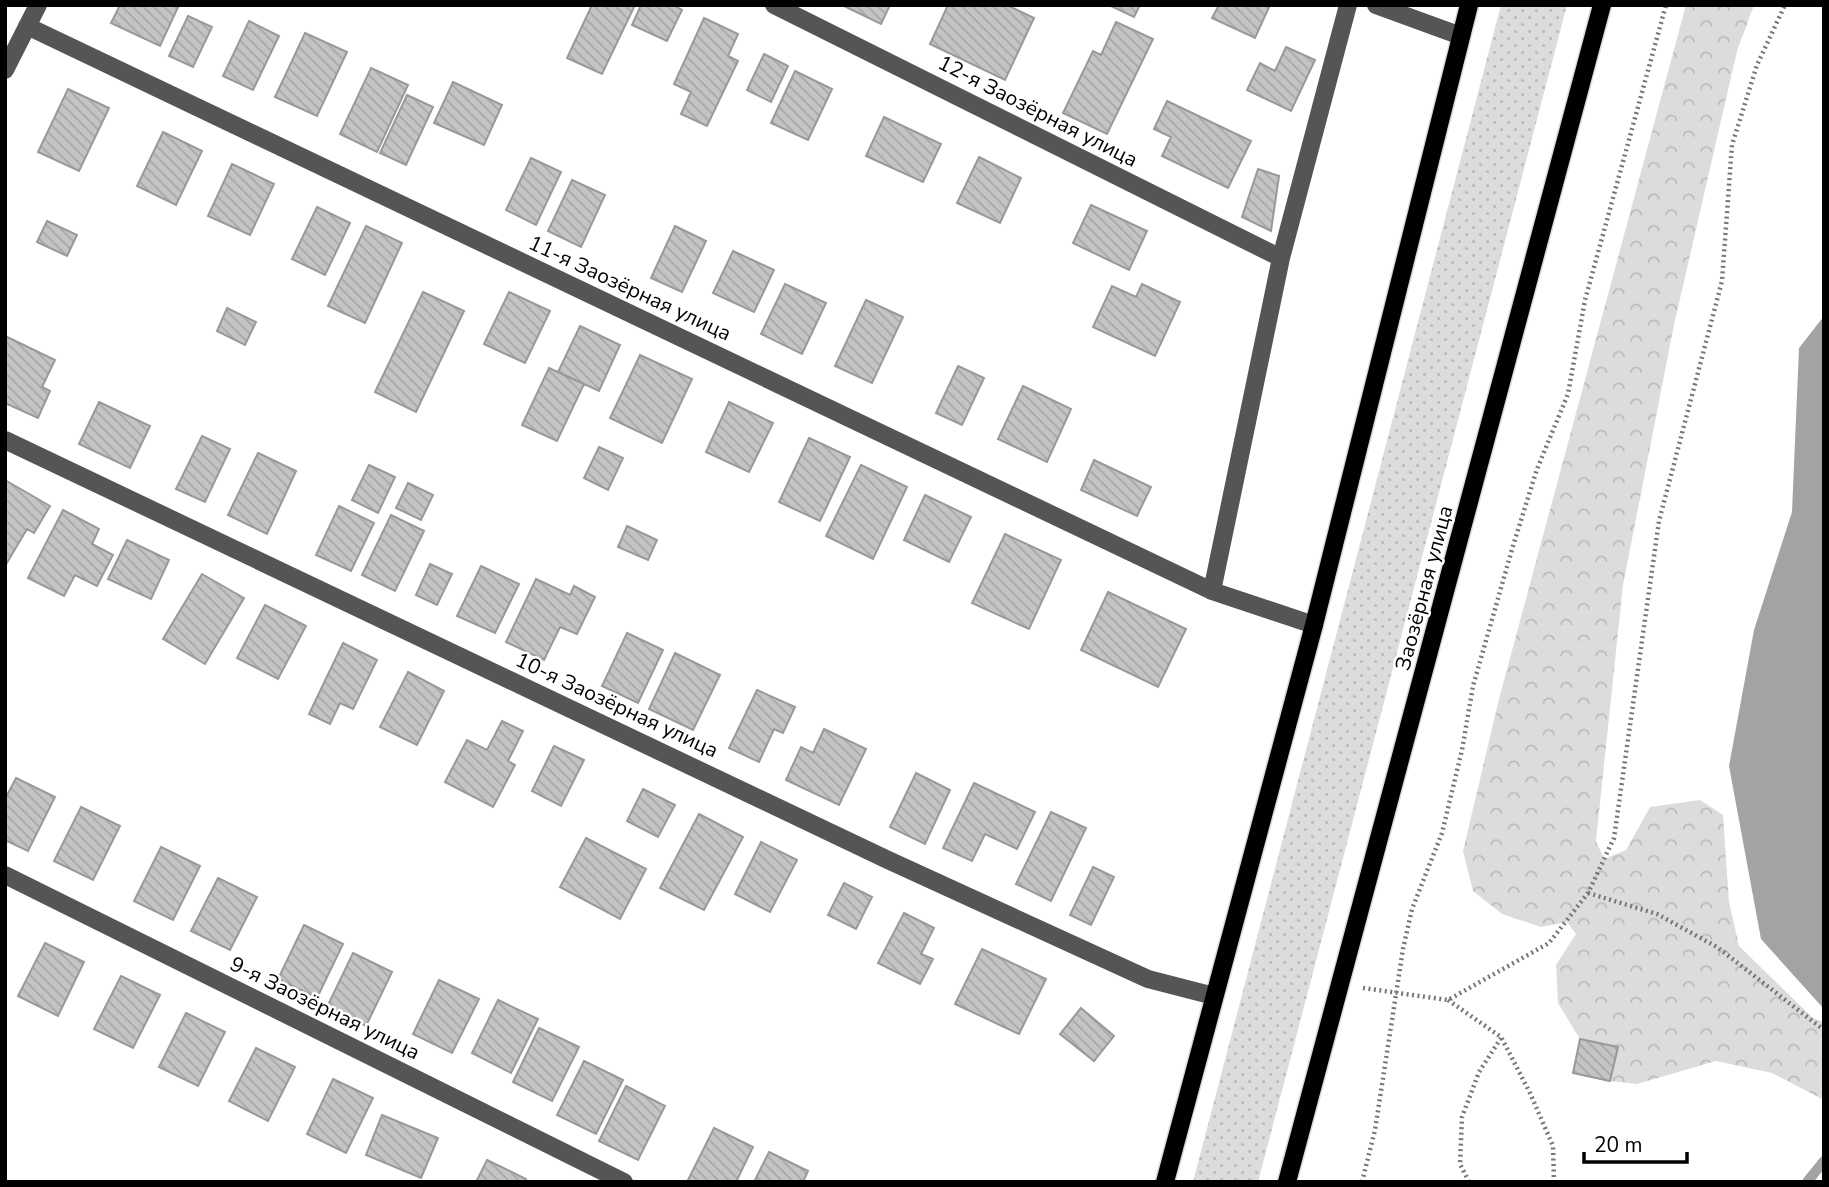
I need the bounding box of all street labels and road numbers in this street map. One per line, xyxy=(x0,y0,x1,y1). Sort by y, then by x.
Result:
street label: 12-я Заозёрная улица xyxy=(933,48,1143,174)
street label: 11-я Заозёрная улица xyxy=(524,229,736,347)
street label: Заозёрная улица xyxy=(1388,502,1460,674)
street label: 10-я Заозёрная улица xyxy=(511,646,723,764)
street label: 9-я Заозёрная улица xyxy=(225,950,425,1066)

